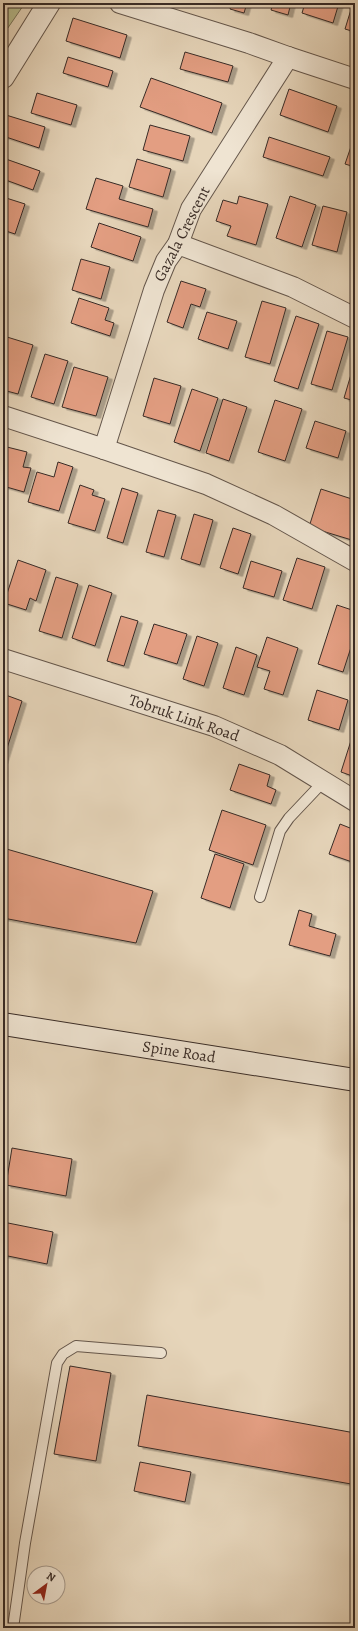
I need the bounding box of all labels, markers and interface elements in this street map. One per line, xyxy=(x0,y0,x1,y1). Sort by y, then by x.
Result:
street label: Gazala Crescent xyxy=(149,183,215,285)
street label: Tobruk Link Road xyxy=(126,689,243,747)
street label: Spine Road xyxy=(141,1035,218,1069)
north arrow xyxy=(26,1565,66,1605)
text: N xyxy=(44,1568,58,1585)

